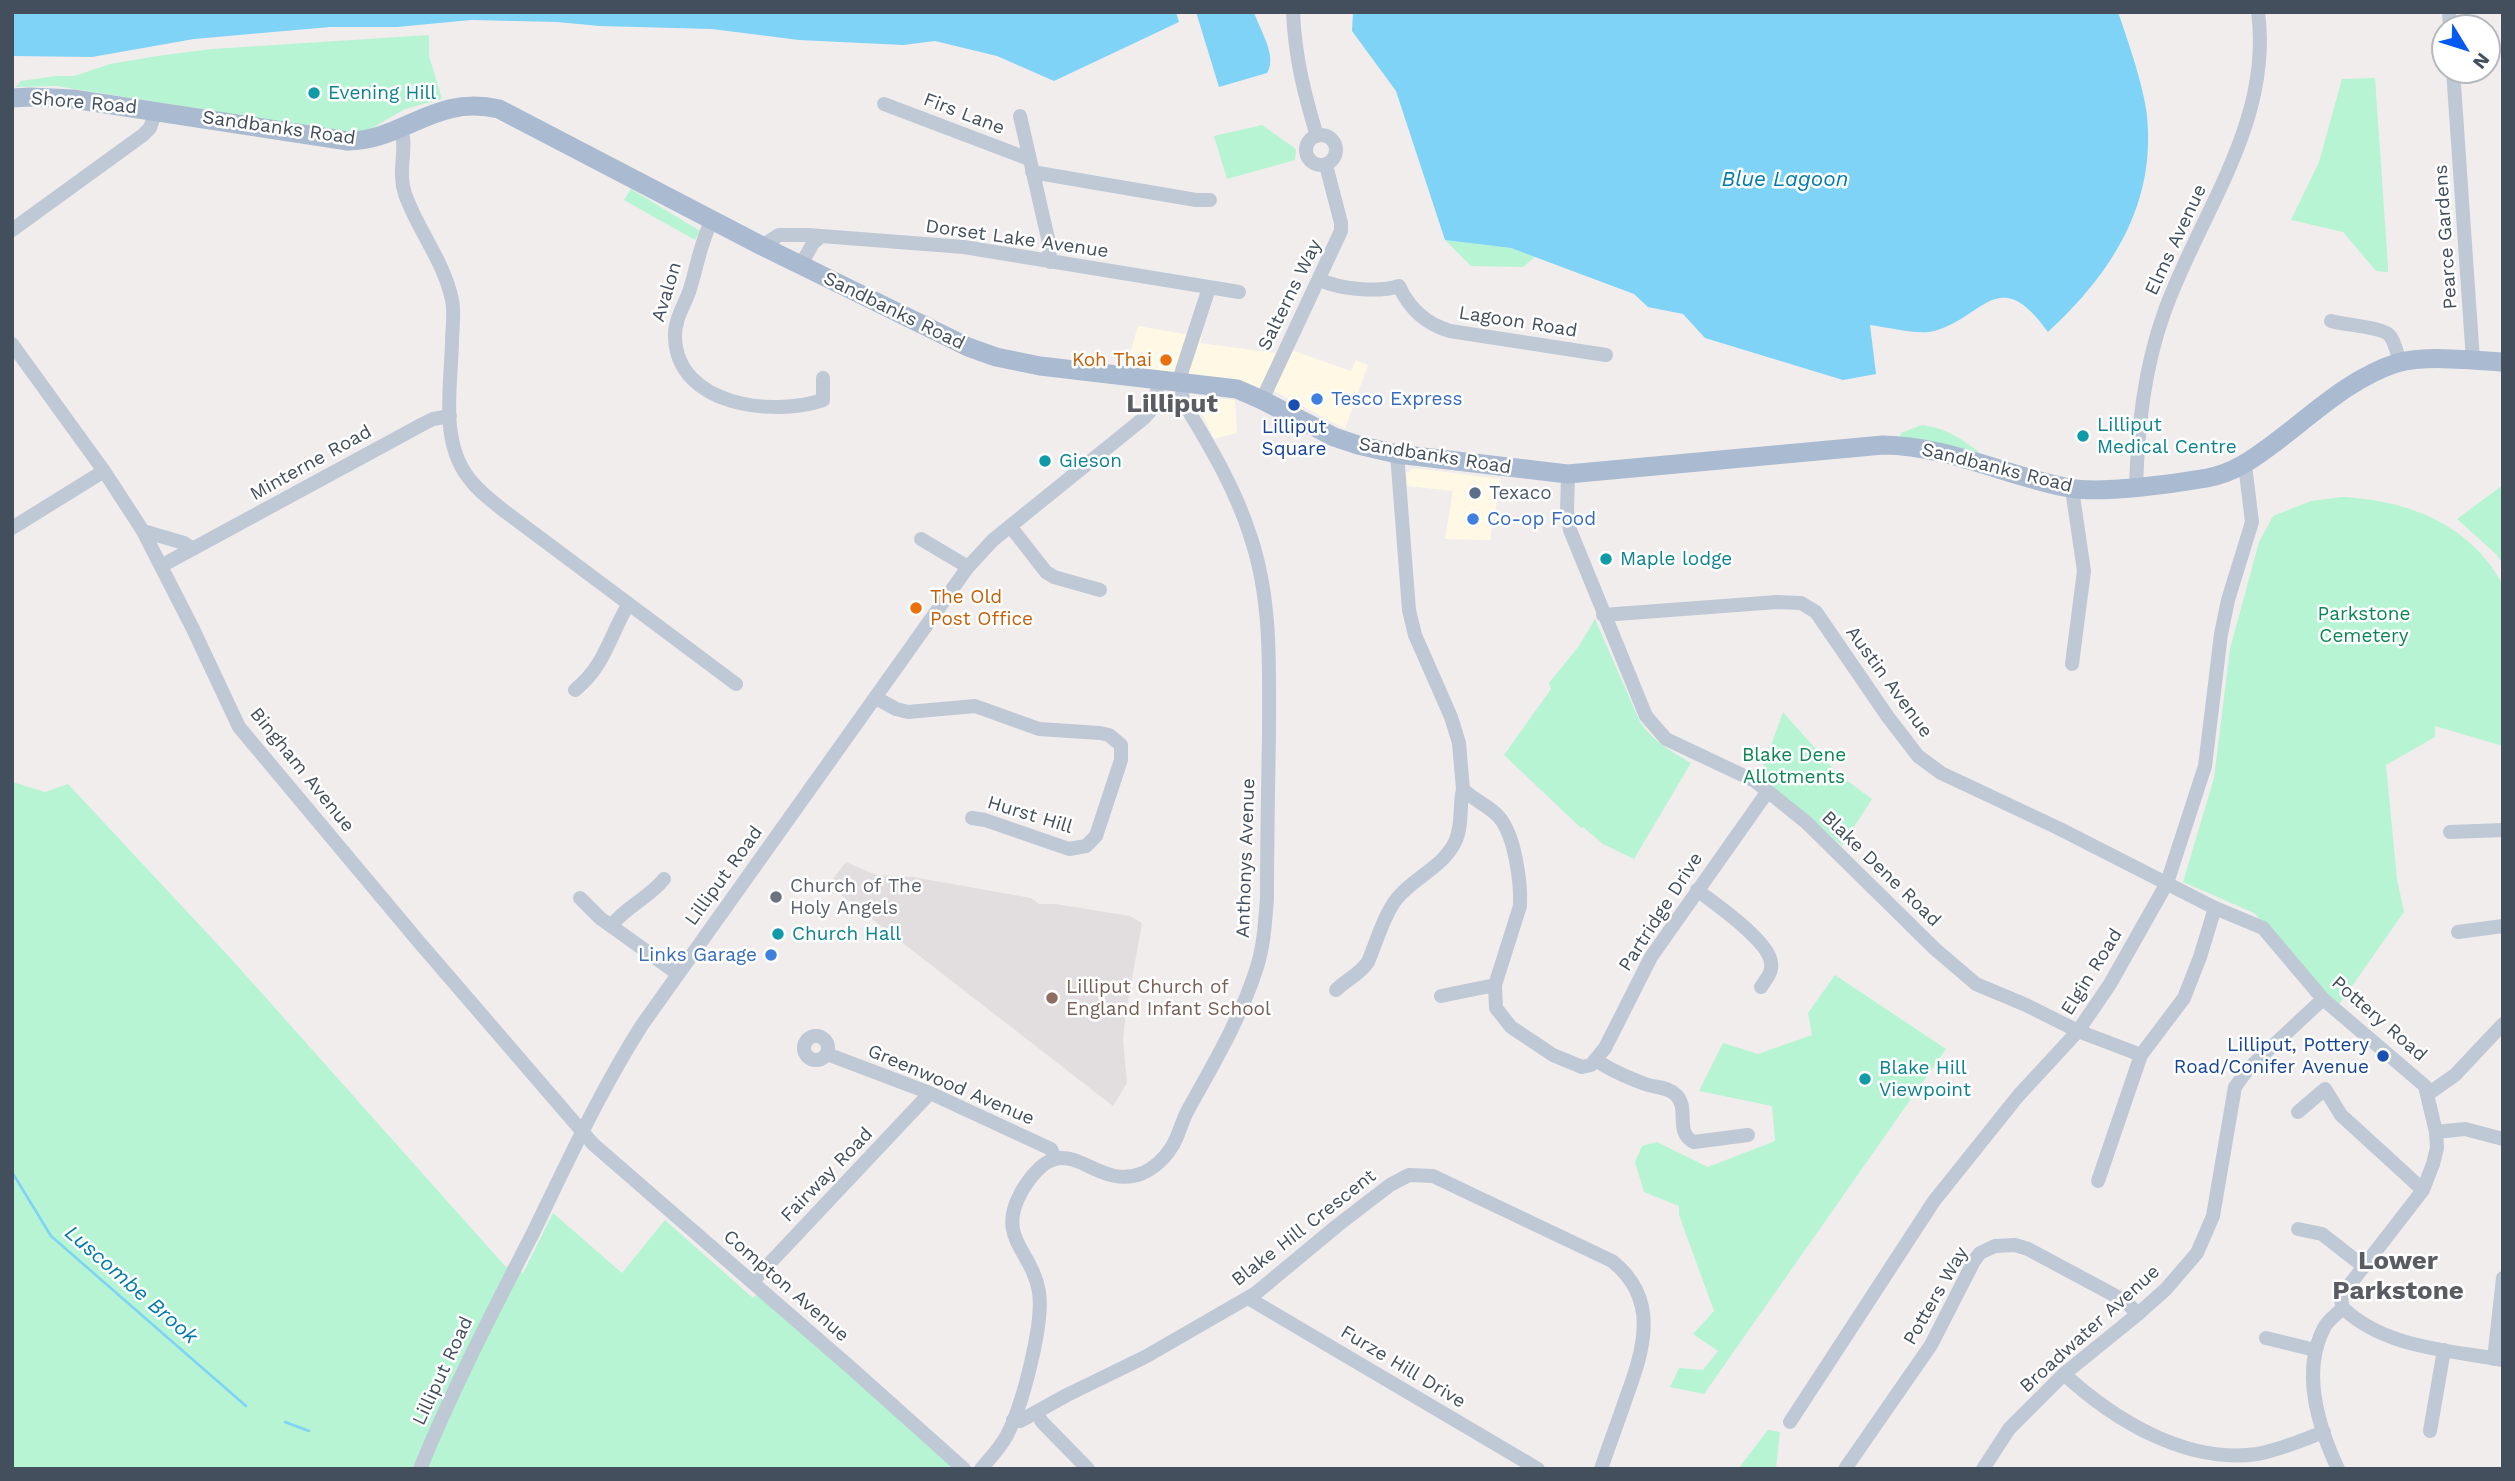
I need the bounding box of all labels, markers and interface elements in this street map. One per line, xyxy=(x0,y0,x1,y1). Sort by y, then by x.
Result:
north arrow xyxy=(2431,14,2501,84)
text: N xyxy=(2468,48,2495,74)
place label: Evening Hill xyxy=(328,82,436,104)
marker: Evening Hill xyxy=(306,85,322,101)
street label: Shore Road xyxy=(30,87,138,119)
street label: Firs Lane xyxy=(920,88,1008,140)
street label: Sandbanks Road xyxy=(201,106,357,150)
street label: Pearce Gardens xyxy=(2430,164,2462,310)
water label: Blue Lagoon xyxy=(1722,167,1848,193)
street label: Elms Avenue xyxy=(2140,181,2212,299)
street label: Dorset Lake Avenue xyxy=(924,215,1110,263)
street label: Salterns Way xyxy=(1253,236,1327,354)
street label: Avalon xyxy=(647,259,687,325)
street label: Sandbanks Road xyxy=(820,267,968,355)
street label: Lagoon Road xyxy=(1457,301,1579,343)
place label: Koh Thai xyxy=(1072,349,1152,371)
marker: Koh Thai xyxy=(1158,352,1174,368)
district label: Lilliput xyxy=(1126,388,1218,420)
place label: Tesco Express xyxy=(1331,388,1462,410)
marker: Tesco Express xyxy=(1309,391,1325,407)
marker: Lilliput Square xyxy=(1286,397,1302,413)
place label: Lilliput Medical Centre xyxy=(2097,414,2237,458)
place label: Lilliput Square xyxy=(1262,416,1326,460)
street label: Minterne Road xyxy=(246,420,376,506)
marker: Lilliput Medical Centre xyxy=(2075,428,2091,444)
street label: Sandbanks Road xyxy=(1357,433,1513,479)
street label: Sandbanks Road xyxy=(1919,438,2075,498)
place label: Gieson xyxy=(1059,450,1122,472)
marker: Gieson xyxy=(1037,453,1053,469)
place label: Texaco xyxy=(1489,482,1552,504)
marker: Texaco xyxy=(1467,485,1483,501)
place label: Co-op Food xyxy=(1487,508,1596,530)
marker: Co-op Food xyxy=(1465,511,1481,527)
place label: Maple lodge xyxy=(1620,548,1732,570)
marker: Maple lodge xyxy=(1598,551,1614,567)
place label: The Old Post Office xyxy=(930,586,1033,630)
marker: The Old Post Office xyxy=(908,600,924,616)
park label: Parkstone Cemetery xyxy=(2318,603,2410,647)
street label: Austin Avenue xyxy=(1841,622,1937,742)
street label: Bingham Avenue xyxy=(245,703,359,837)
park label: Blake Dene Allotments xyxy=(1742,744,1846,788)
street label: Anthonys Avenue xyxy=(1232,778,1260,938)
street label: Hurst Hill xyxy=(985,791,1075,839)
street label: Blake Dene Road xyxy=(1817,806,1945,932)
street label: Lilliput Road xyxy=(680,822,768,930)
street label: Partridge Drive xyxy=(1614,848,1708,976)
place label: Church of The Holy Angels xyxy=(790,875,922,919)
marker: Church of The Holy Angels xyxy=(768,889,784,905)
place label: Church Hall xyxy=(792,923,901,945)
street label: Elgin Road xyxy=(2056,925,2128,1019)
marker: Church Hall xyxy=(770,926,786,942)
place label: Links Garage xyxy=(638,944,757,966)
marker: Links Garage xyxy=(763,947,779,963)
street label: Pottery Road xyxy=(2327,971,2431,1067)
place label: Lilliput Church of England Infant School xyxy=(1066,976,1271,1020)
marker: Lilliput Church of England Infant School xyxy=(1044,990,1060,1006)
place label: Lilliput, Pottery Road/Conifer Avenue xyxy=(2174,1034,2369,1078)
street label: Greenwood Avenue xyxy=(864,1040,1038,1130)
marker: Lilliput, Pottery Road/Conifer Avenue xyxy=(2375,1048,2391,1064)
place label: Blake Hill Viewpoint xyxy=(1879,1057,1971,1101)
marker: Blake Hill Viewpoint xyxy=(1857,1071,1873,1087)
street label: Fairway Road xyxy=(776,1123,878,1227)
street label: Blake Hill Crescent xyxy=(1227,1165,1381,1291)
water label: Luscombe Brook xyxy=(59,1220,203,1350)
street label: Compton Avenue xyxy=(718,1225,854,1347)
street label: Potters Way xyxy=(1899,1243,1973,1349)
district label: Lower Parkstone xyxy=(2332,1245,2464,1306)
street label: Broadwater Avenue xyxy=(2015,1260,2165,1398)
street label: Lilliput Road xyxy=(408,1313,478,1429)
street label: Furze Hill Drive xyxy=(1336,1321,1470,1413)

